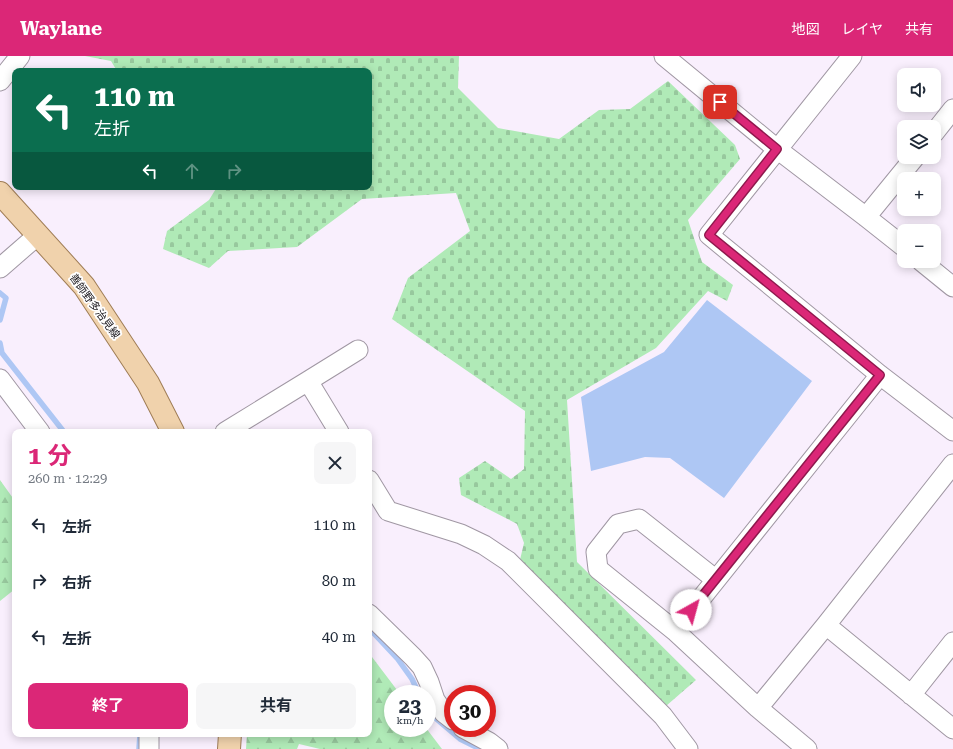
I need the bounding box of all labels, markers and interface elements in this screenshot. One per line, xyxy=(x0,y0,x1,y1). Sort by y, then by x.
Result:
text: Waylane xyxy=(20,17,102,40)
text: 地図 xyxy=(791,21,819,37)
text: レイヤ xyxy=(841,21,883,37)
text: 共有 xyxy=(905,21,933,37)
map controls xyxy=(897,68,941,268)
button: sound xyxy=(897,68,941,112)
text: 110 m xyxy=(94,80,175,113)
icon: left xyxy=(28,84,80,136)
pin xyxy=(703,85,737,119)
icon: arrive xyxy=(709,91,731,113)
text: 左折 xyxy=(94,118,130,139)
button: layers xyxy=(897,120,941,164)
icon: left xyxy=(139,160,161,182)
icon: ahead xyxy=(181,160,203,182)
icon: right xyxy=(223,160,245,182)
button: + xyxy=(897,172,941,216)
button: − xyxy=(897,224,941,268)
street label: 善師野多治見線 xyxy=(67,271,122,341)
text: 1 分 xyxy=(28,442,72,470)
button: close xyxy=(314,442,356,484)
text: 260 m · 12:29 xyxy=(28,471,107,486)
icon: left xyxy=(28,514,50,536)
text: 110 m xyxy=(313,516,356,534)
text: 左折 xyxy=(62,518,92,536)
icon: right xyxy=(28,570,50,592)
text: 80 m xyxy=(322,572,356,590)
text: 右折 xyxy=(62,574,92,592)
position arrow xyxy=(670,589,712,631)
icon: left xyxy=(28,626,50,648)
text: 40 m xyxy=(322,628,356,646)
text: 左折 xyxy=(62,630,92,648)
button: 終了 xyxy=(28,683,188,729)
button: 共有 xyxy=(196,683,356,729)
speed limit sign: 30 xyxy=(444,685,496,737)
text: 23 xyxy=(399,694,421,718)
text: km/h xyxy=(397,715,423,726)

